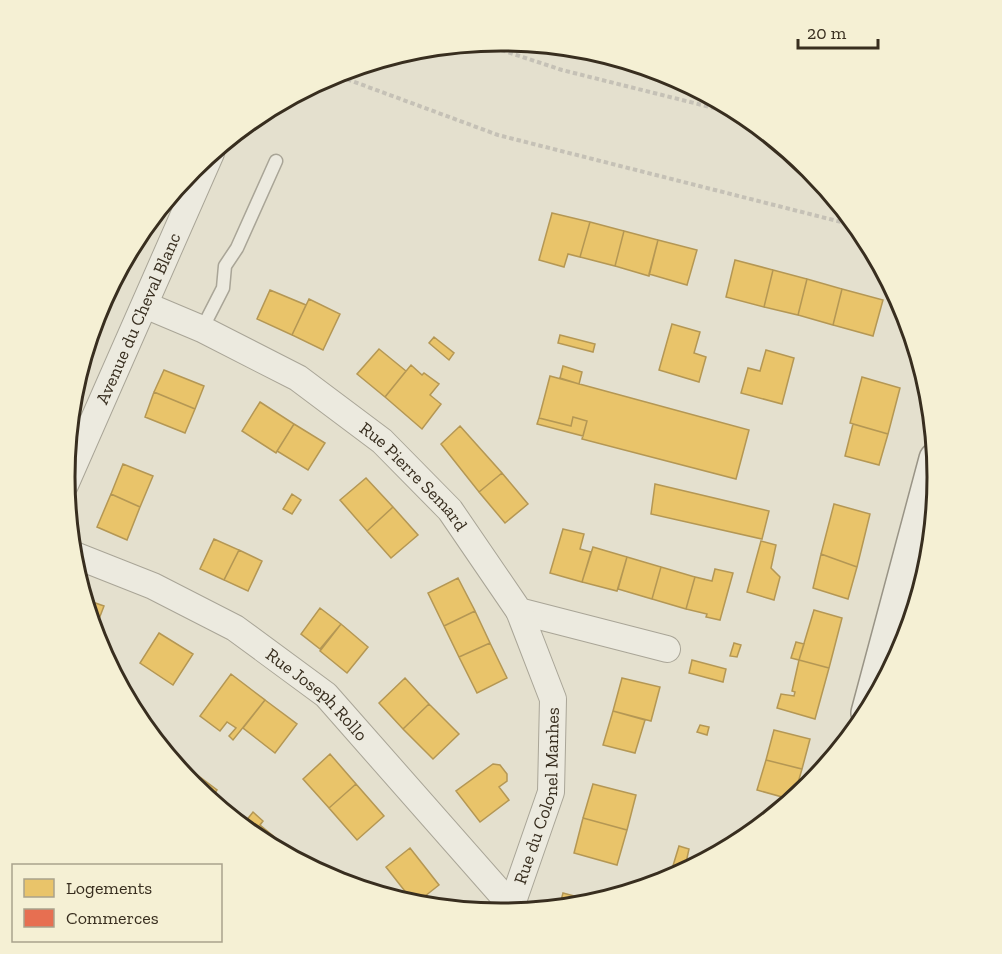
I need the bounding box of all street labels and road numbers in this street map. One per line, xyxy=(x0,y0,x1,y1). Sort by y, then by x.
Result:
street label: Avenue du Cheval Blanc xyxy=(91,229,186,407)
street label: Rue Pierre Semard xyxy=(355,417,472,535)
street label: Rue Joseph Rollo xyxy=(261,643,372,746)
street label: Rue du Colonel Manhes xyxy=(509,707,564,887)

